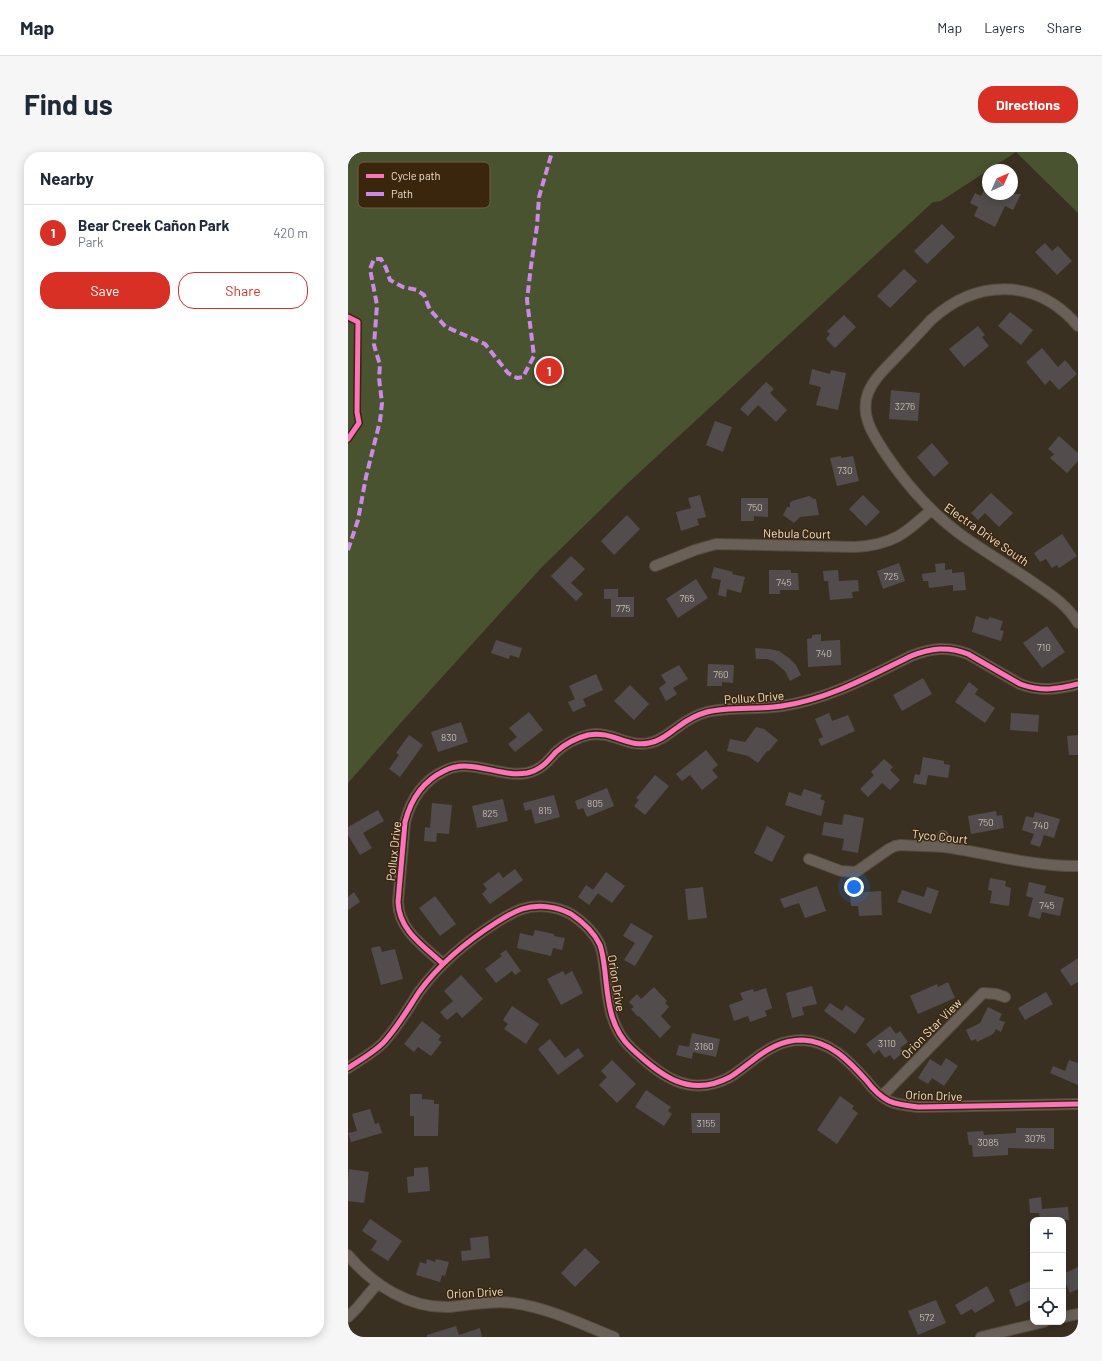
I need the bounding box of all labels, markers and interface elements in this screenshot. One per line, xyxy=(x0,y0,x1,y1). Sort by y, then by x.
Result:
text: Map xyxy=(20,16,54,39)
text: Map xyxy=(937,19,962,36)
text: Layers xyxy=(984,19,1025,36)
text: Share xyxy=(1047,19,1082,36)
button: Directions xyxy=(978,86,1078,123)
text: Find us xyxy=(24,87,113,121)
legend xyxy=(358,162,490,208)
north arrow xyxy=(982,164,1018,200)
text: Nearby xyxy=(40,168,94,188)
text: Cycle path xyxy=(391,169,441,182)
text: Path xyxy=(391,187,413,200)
text: Bear Creek Cañon Park xyxy=(78,216,229,234)
text: 1 xyxy=(51,225,55,241)
text: 420 m xyxy=(273,225,308,241)
text: Park xyxy=(78,234,104,250)
button: Save xyxy=(40,272,170,309)
button: Share xyxy=(178,272,308,309)
pin: 1 xyxy=(536,356,562,386)
house number: 3276 xyxy=(895,400,915,412)
house number: 730 xyxy=(837,464,853,476)
street label: Electra Drive South xyxy=(942,500,1032,568)
house number: 750 xyxy=(747,501,763,513)
street label: Nebula Court xyxy=(763,525,831,541)
house number: 725 xyxy=(883,570,899,582)
house number: 745 xyxy=(776,576,792,588)
house number: 765 xyxy=(679,592,695,604)
house number: 775 xyxy=(616,602,630,614)
house number: 710 xyxy=(1037,641,1051,653)
house number: 740 xyxy=(816,647,832,659)
house number: 760 xyxy=(713,668,729,680)
street label: Pollux Drive xyxy=(723,688,785,706)
house number: 830 xyxy=(441,731,457,743)
house number: 805 xyxy=(587,797,603,809)
house number: 815 xyxy=(538,804,552,816)
house number: 825 xyxy=(482,807,498,819)
house number: 750 xyxy=(978,816,994,828)
house number: 740 xyxy=(1033,819,1049,831)
street label: Pollux Drive xyxy=(383,820,403,882)
street label: Tyco Court xyxy=(911,826,969,846)
your location xyxy=(844,877,864,897)
house number: 745 xyxy=(1039,899,1055,911)
street label: Orion Drive xyxy=(606,954,628,1012)
street label: Orion Star View xyxy=(898,995,964,1061)
house number: 3110 xyxy=(878,1037,896,1049)
house number: 3160 xyxy=(694,1040,714,1052)
street label: Orion Drive xyxy=(905,1087,963,1103)
house number: 3155 xyxy=(697,1117,715,1129)
house number: 3075 xyxy=(1025,1132,1045,1144)
house number: 3085 xyxy=(977,1136,999,1148)
map controls xyxy=(1030,1217,1066,1325)
button: + xyxy=(1030,1217,1066,1253)
button: − xyxy=(1030,1253,1066,1289)
street label: Orion Drive xyxy=(446,1284,504,1300)
button: locate xyxy=(1030,1289,1066,1325)
house number: 572 xyxy=(919,1311,935,1323)

